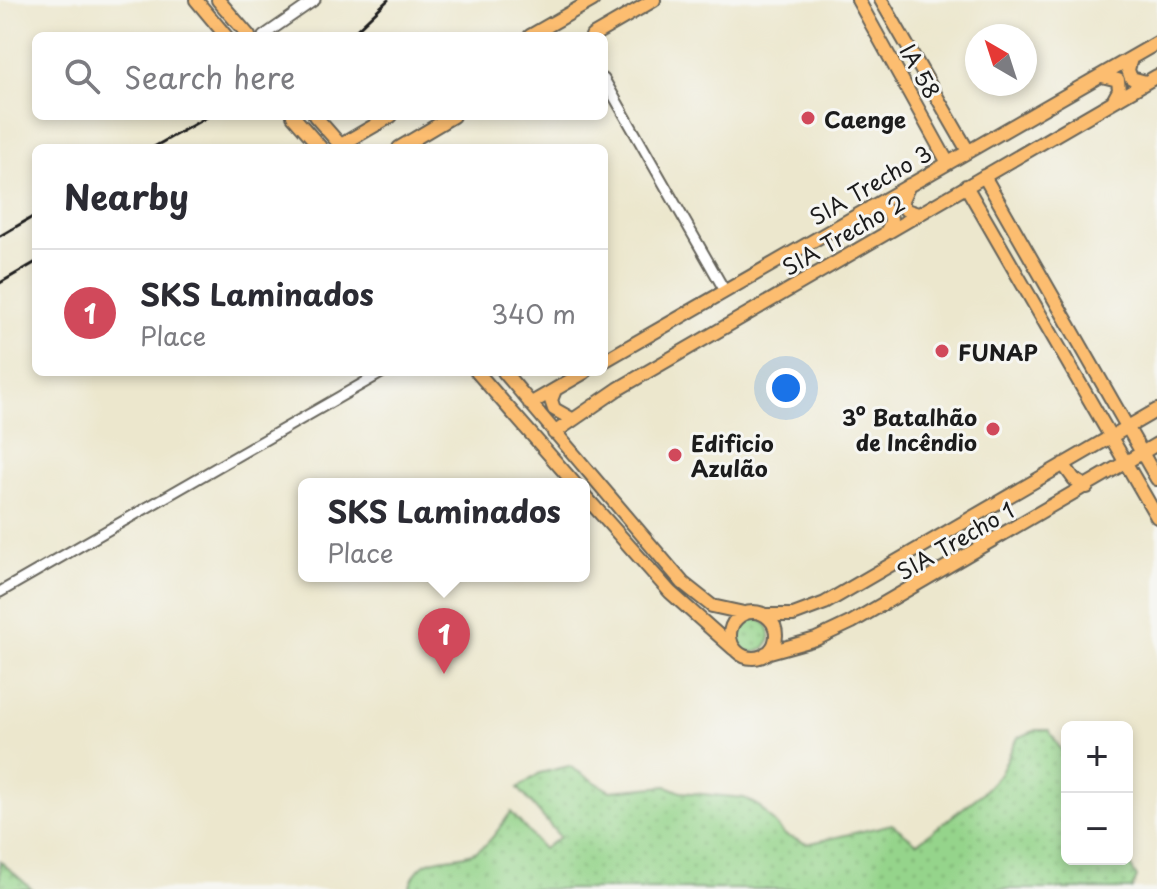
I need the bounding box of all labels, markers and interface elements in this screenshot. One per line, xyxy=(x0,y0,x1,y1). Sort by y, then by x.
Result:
north arrow xyxy=(965,24,1037,96)
search box xyxy=(32,32,608,120)
street label: IA 58 xyxy=(893,38,949,104)
icon: search xyxy=(60,54,104,98)
text: Search here xyxy=(124,54,296,99)
place label: Caenge xyxy=(824,102,906,135)
marker: Caenge xyxy=(799,109,817,127)
street label: SIA Trecho 3 xyxy=(803,136,937,232)
text: Nearby xyxy=(64,170,189,222)
street label: SIA Trecho 2 xyxy=(776,186,910,282)
text: SKS Laminados xyxy=(140,271,374,316)
text: 1 xyxy=(84,294,96,333)
text: 340 m xyxy=(491,294,576,333)
text: Place xyxy=(140,316,206,355)
place label: FUNAP xyxy=(958,335,1038,368)
marker: FUNAP xyxy=(933,342,951,360)
your location xyxy=(766,368,806,408)
place label: 3º Batalhão de Incêndio xyxy=(842,400,977,458)
marker: 3º Batalhão de Incêndio xyxy=(984,420,1002,438)
place label: Edificio Azulão xyxy=(691,426,774,484)
marker: Edificio Azulão xyxy=(666,446,684,464)
popup xyxy=(298,478,590,582)
text: SKS Laminados xyxy=(327,488,561,533)
street label: SIA Trecho 1 xyxy=(890,493,1020,587)
text: Place xyxy=(327,533,394,572)
pin: 1 xyxy=(418,608,470,674)
map controls xyxy=(1061,721,1133,865)
button: + xyxy=(1061,721,1133,793)
button: − xyxy=(1061,793,1133,865)

